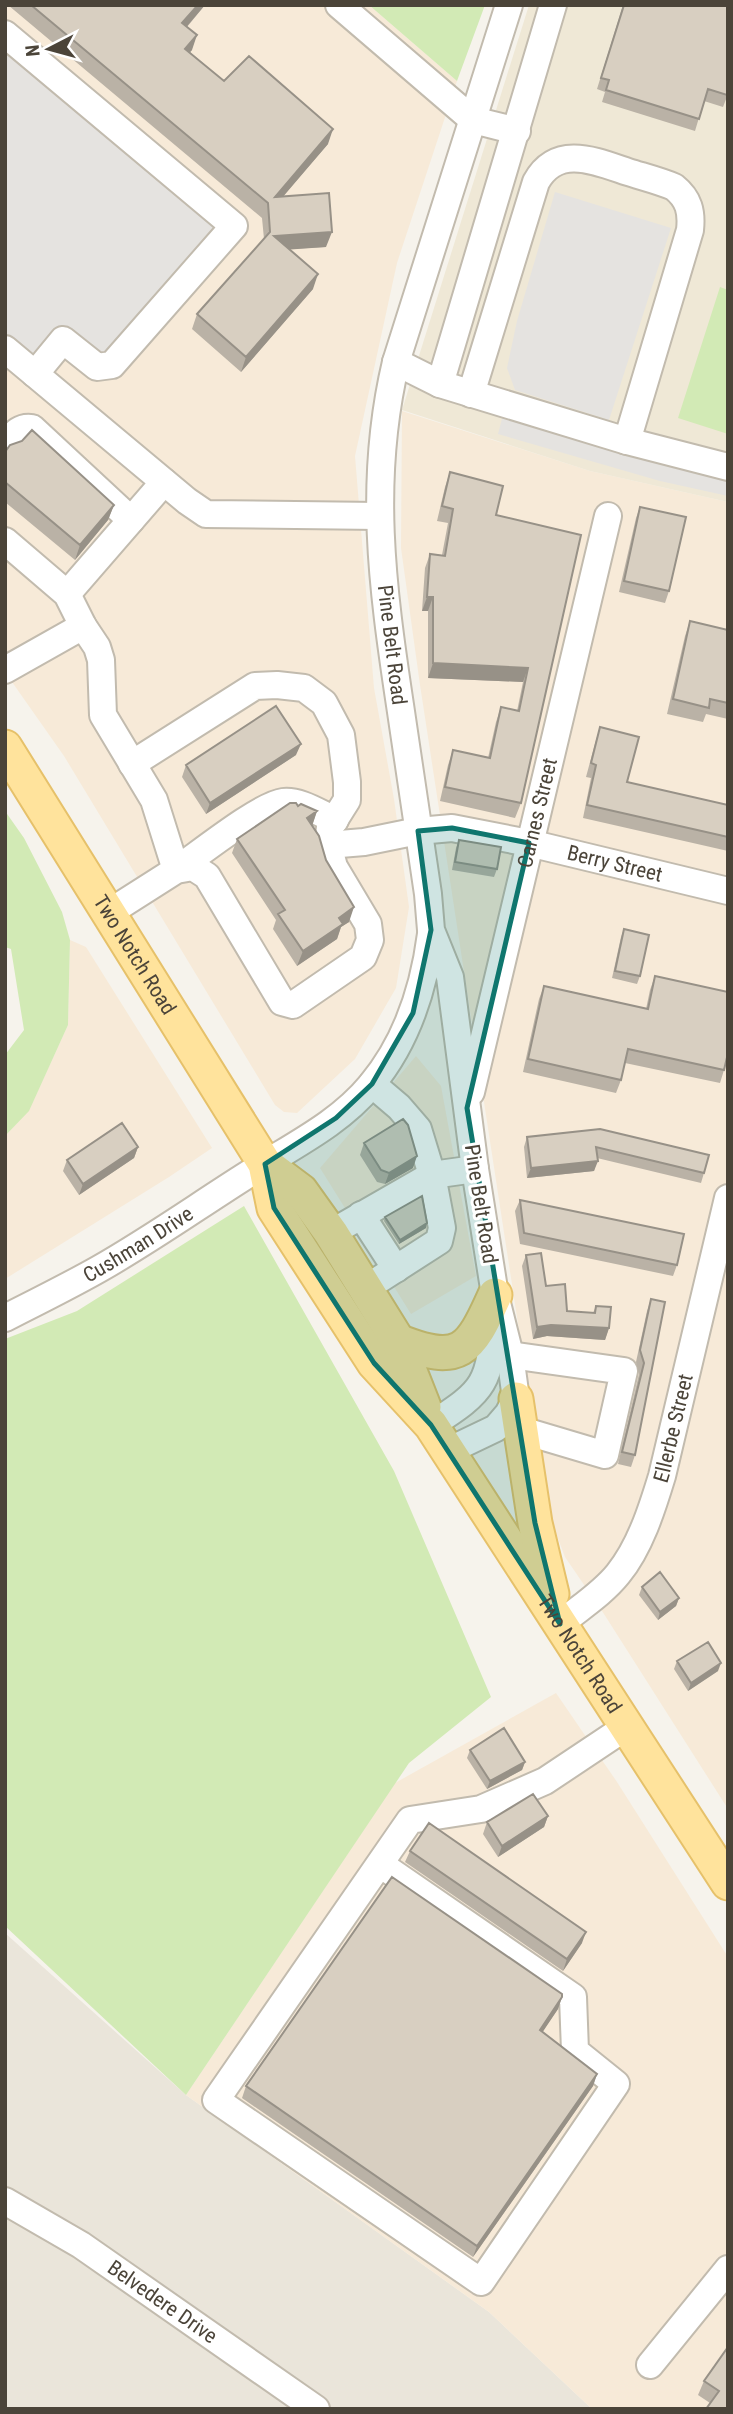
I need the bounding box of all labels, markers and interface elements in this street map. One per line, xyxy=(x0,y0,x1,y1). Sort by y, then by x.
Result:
north arrow xyxy=(14,14,84,84)
text: N xyxy=(21,44,45,58)
street label: Pine Belt Road xyxy=(373,584,411,706)
street label: Carnes Street xyxy=(513,756,562,870)
street label: Berry Street xyxy=(565,841,665,887)
street label: Two Notch Road xyxy=(88,891,181,1019)
street label: Pine Belt Road xyxy=(460,1143,502,1265)
street label: Cushman Drive xyxy=(79,1201,198,1287)
street label: Ellerbe Street xyxy=(649,1372,698,1485)
street label: Two Notch Road xyxy=(532,1590,627,1718)
street label: Belvedere Drive xyxy=(103,2255,222,2348)

